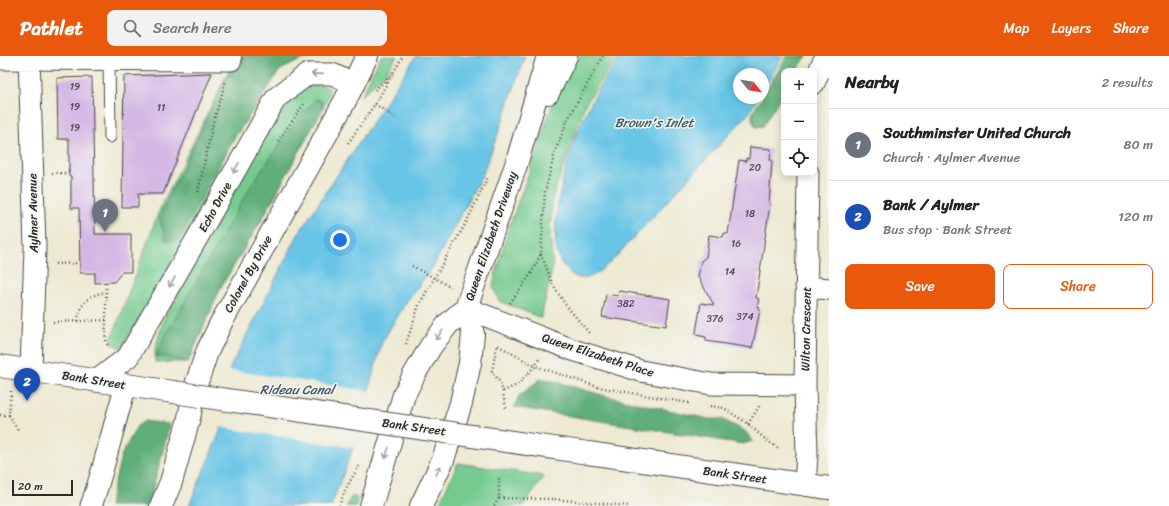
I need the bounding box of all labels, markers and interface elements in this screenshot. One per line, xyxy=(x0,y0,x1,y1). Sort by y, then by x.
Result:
search box xyxy=(107,10,387,46)
text: Pathlet xyxy=(20,12,83,45)
text: Search here xyxy=(153,15,232,41)
text: Map xyxy=(1004,16,1029,41)
text: Layers xyxy=(1051,16,1091,41)
text: Share xyxy=(1113,16,1149,41)
icon: search xyxy=(121,17,143,39)
text: Nearby xyxy=(845,67,899,97)
north arrow xyxy=(733,68,769,104)
map controls xyxy=(781,68,817,176)
button: + xyxy=(781,68,817,104)
one-way arrow xyxy=(311,70,324,78)
text: 2 results xyxy=(1102,71,1153,94)
house number: 19 xyxy=(70,78,80,96)
house number: 19 xyxy=(70,98,80,116)
house number: 11 xyxy=(157,99,165,117)
button: − xyxy=(781,104,817,140)
water label: Brown's Inlet xyxy=(615,111,695,134)
house number: 19 xyxy=(70,119,80,137)
text: Southminster United Church xyxy=(883,120,1071,146)
text: 1 xyxy=(855,133,861,156)
text: 80 m xyxy=(1124,133,1153,156)
button: locate xyxy=(781,140,817,176)
text: Church · Aylmer Avenue xyxy=(883,146,1020,169)
house number: 20 xyxy=(749,159,761,177)
one-way arrow xyxy=(232,162,240,174)
street label: Queen Elizabeth Driveway xyxy=(459,168,524,304)
street label: Aylmer Avenue xyxy=(21,173,45,254)
street label: Echo Drive xyxy=(192,177,238,236)
text: Bank / Aylmer xyxy=(883,192,979,218)
pin: 1 xyxy=(92,199,118,232)
house number: 18 xyxy=(745,205,755,223)
text: 2 xyxy=(854,205,862,228)
text: 120 m xyxy=(1118,205,1153,228)
text: Bus stop · Bank Street xyxy=(883,218,1012,241)
your location xyxy=(330,230,350,250)
street label: Colonel By Drive xyxy=(218,231,278,317)
house number: 16 xyxy=(731,235,741,253)
house number: 14 xyxy=(725,263,735,281)
button: Save xyxy=(845,264,995,309)
button: Share xyxy=(1003,264,1153,309)
one-way arrow xyxy=(168,276,176,287)
street label: Wilton Crescent xyxy=(794,287,818,371)
house number: 382 xyxy=(617,295,635,313)
house number: 374 xyxy=(736,308,754,326)
house number: 376 xyxy=(707,310,724,328)
street label: Queen Elizabeth Place xyxy=(539,326,657,384)
one-way arrow xyxy=(435,330,443,341)
street label: Bank Street xyxy=(60,364,128,396)
pin: 2 xyxy=(14,368,40,401)
water label: Rideau Canal xyxy=(260,378,337,401)
street label: Bank Street xyxy=(381,412,447,442)
one-way arrow xyxy=(383,447,390,460)
street label: Bank Street xyxy=(702,460,768,490)
one-way arrow xyxy=(435,465,442,477)
text: 20 m xyxy=(18,477,43,496)
scale bar xyxy=(12,478,73,497)

